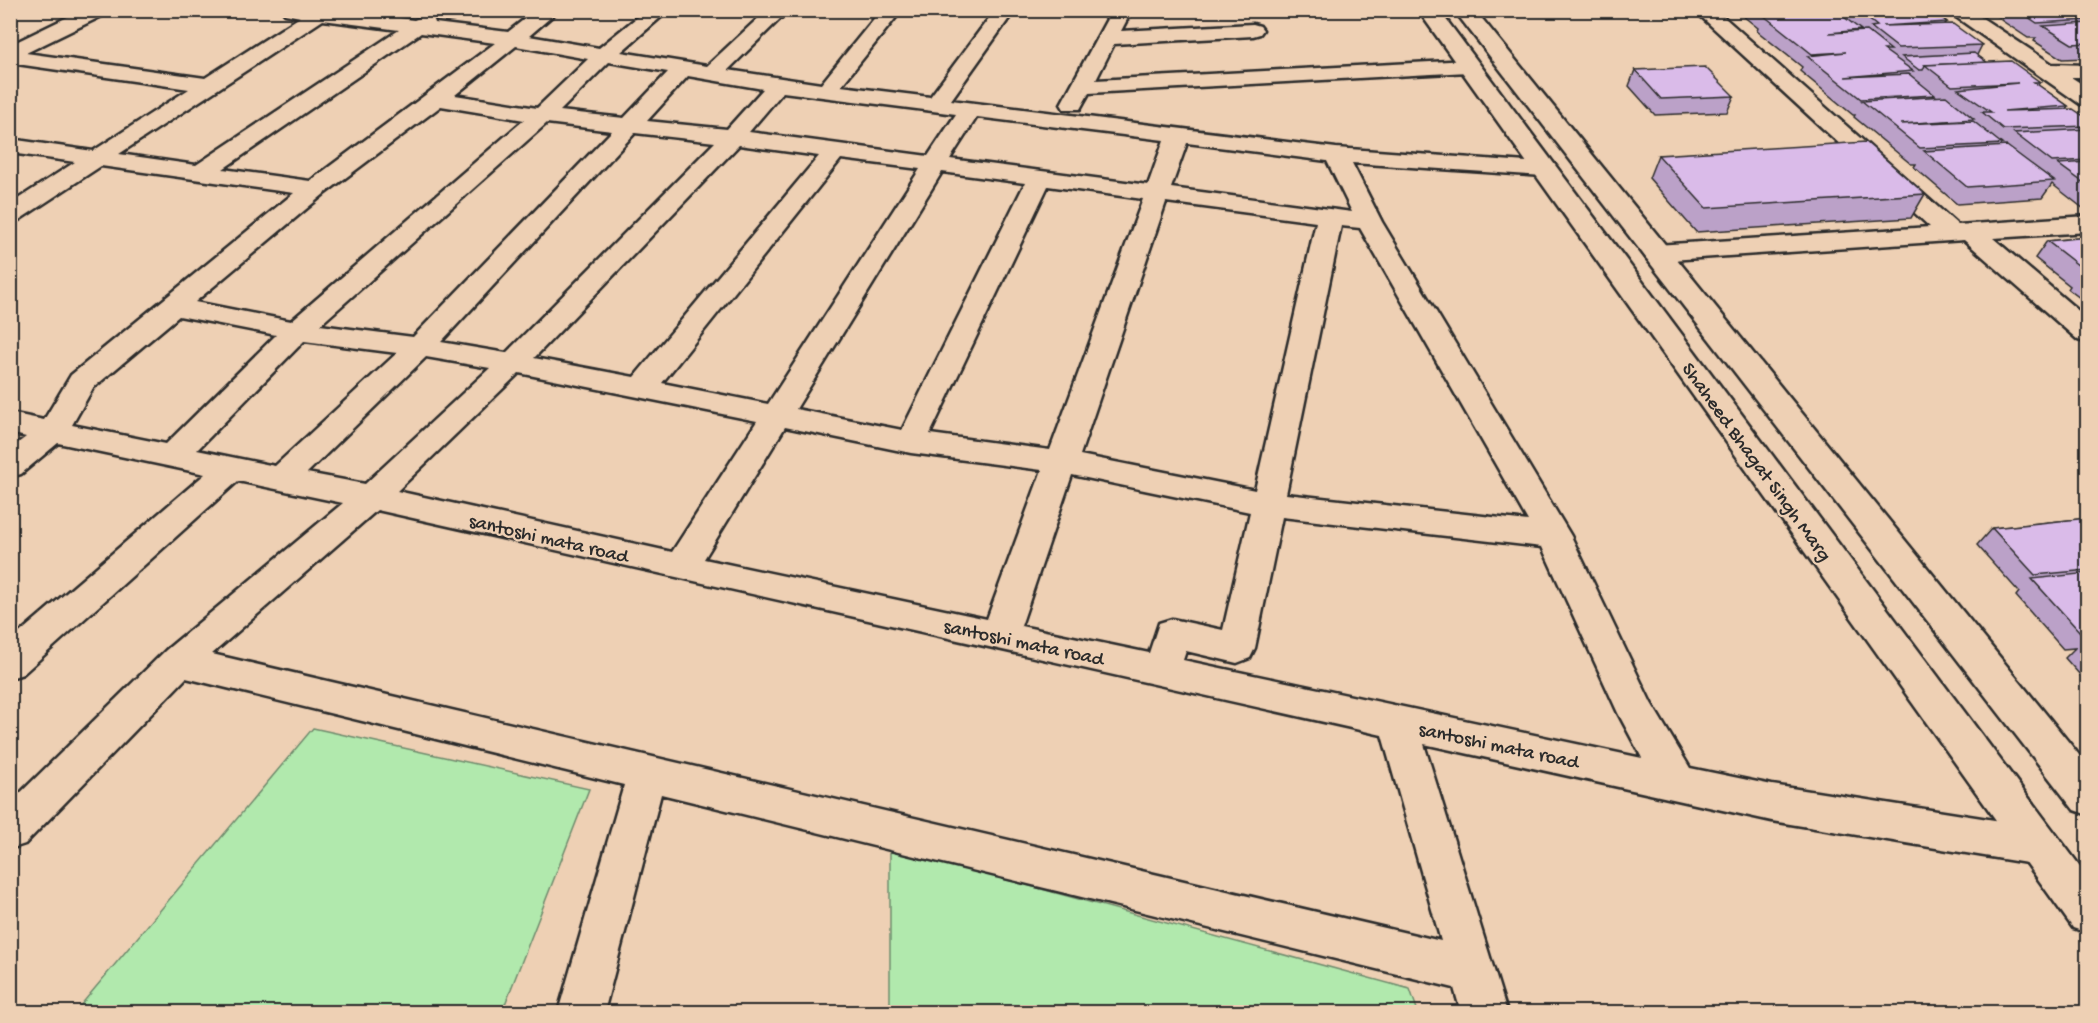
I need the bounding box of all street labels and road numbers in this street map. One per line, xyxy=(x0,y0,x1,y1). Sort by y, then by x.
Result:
street label: Shaheed Bhagat Singh Marg xyxy=(1675,359,1835,567)
street label: santoshi mata road xyxy=(466,511,633,570)
street label: santoshi mata road xyxy=(941,616,1108,673)
street label: santoshi mata road xyxy=(1416,719,1583,776)

